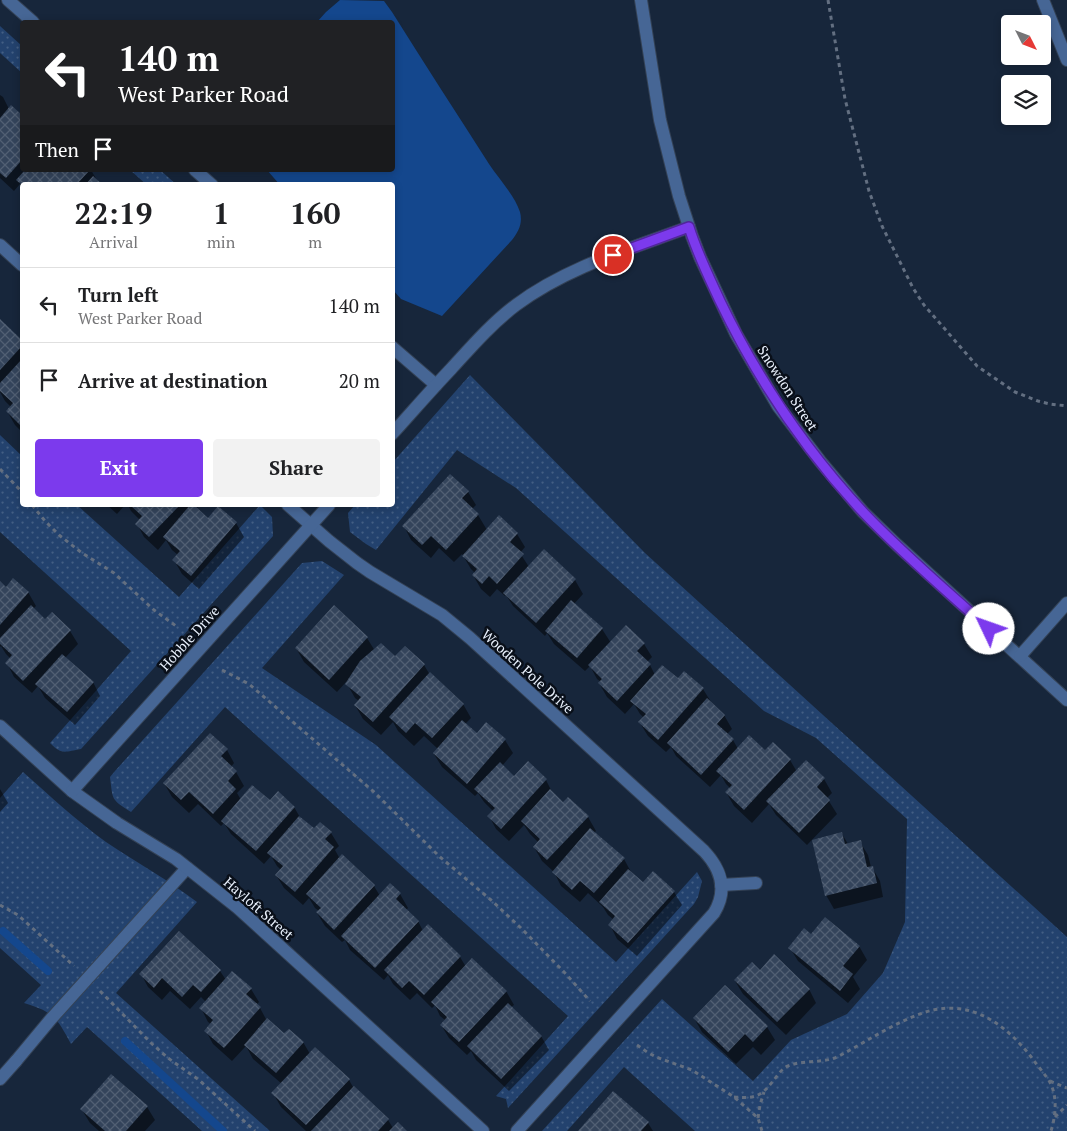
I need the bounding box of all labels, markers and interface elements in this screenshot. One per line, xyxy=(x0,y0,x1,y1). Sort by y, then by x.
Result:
north arrow xyxy=(1001,15,1051,65)
map controls xyxy=(1001,15,1051,125)
text: 140 m xyxy=(118,35,219,81)
icon: left xyxy=(35,40,100,105)
button: layers xyxy=(1001,75,1051,125)
text: West Parker Road xyxy=(118,79,289,108)
icon: arrive xyxy=(89,135,117,163)
text: Then xyxy=(35,137,79,162)
text: 22:19 xyxy=(74,193,153,233)
text: 1 xyxy=(213,193,230,233)
text: 160 xyxy=(290,193,341,233)
text: Arrival xyxy=(89,231,138,253)
text: min xyxy=(207,231,235,253)
text: m xyxy=(308,231,322,253)
pin xyxy=(592,234,634,276)
icon: arrive xyxy=(599,241,627,269)
text: Turn left xyxy=(78,282,159,307)
icon: left xyxy=(35,291,63,319)
text: 140 m xyxy=(329,293,380,318)
text: West Parker Road xyxy=(78,307,202,329)
street label: Snowdon Street xyxy=(753,342,823,435)
icon: arrive xyxy=(35,366,63,394)
text: Arrive at destination xyxy=(78,368,267,393)
text: 20 m xyxy=(339,368,380,393)
button: Exit xyxy=(35,439,203,497)
button: Share xyxy=(213,439,380,497)
street label: Hobble Drive xyxy=(155,601,223,675)
position arrow xyxy=(962,602,1014,654)
street label: Wooden Pole Drive xyxy=(478,624,578,718)
street label: Hayloft Street xyxy=(220,872,299,944)

